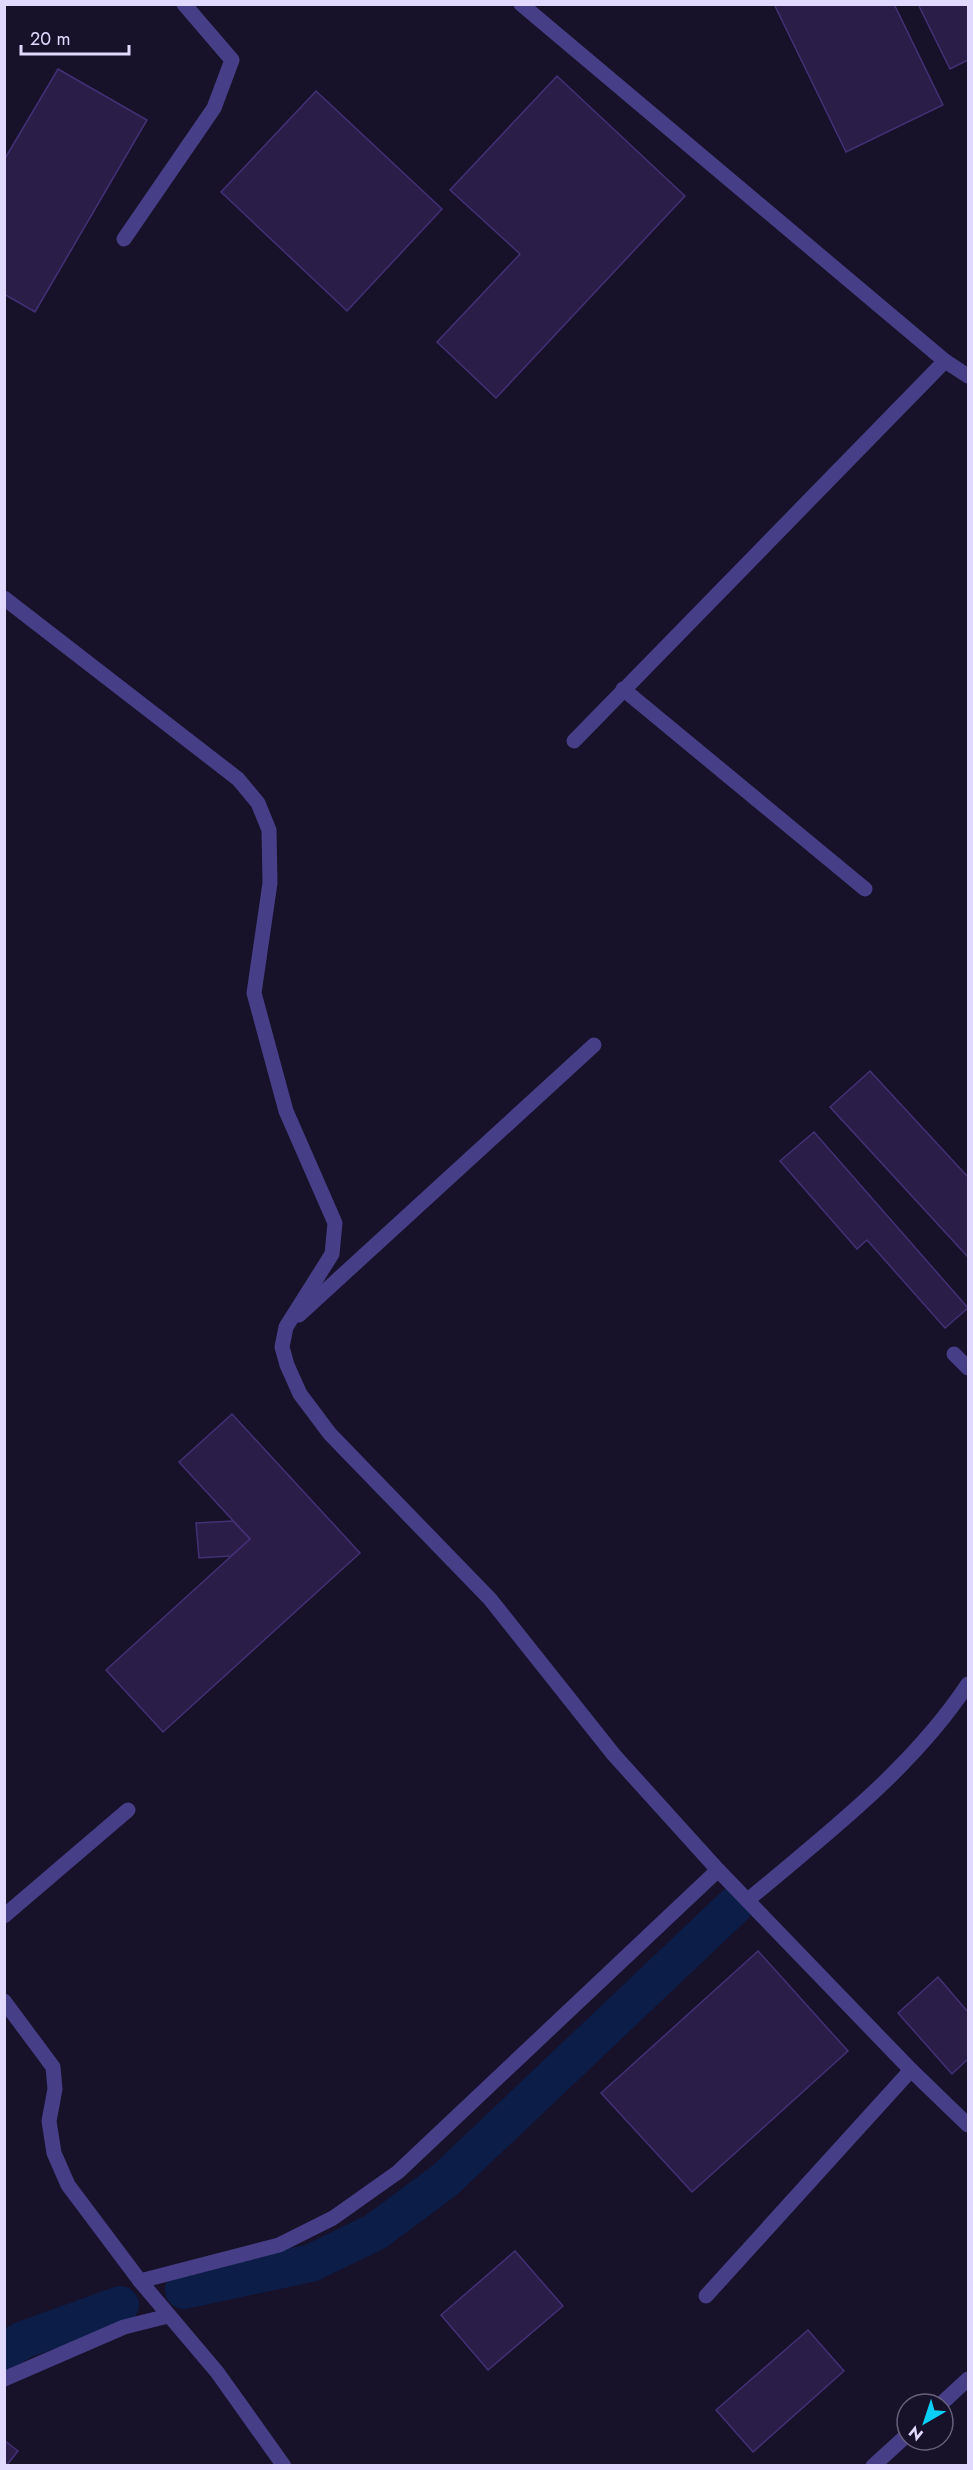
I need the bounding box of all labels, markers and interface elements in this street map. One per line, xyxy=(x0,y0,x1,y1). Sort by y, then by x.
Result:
scale bar xyxy=(21,18,129,56)
text: 20 m xyxy=(30,26,70,52)
north arrow xyxy=(895,2392,955,2452)
text: N xyxy=(904,2420,928,2446)

